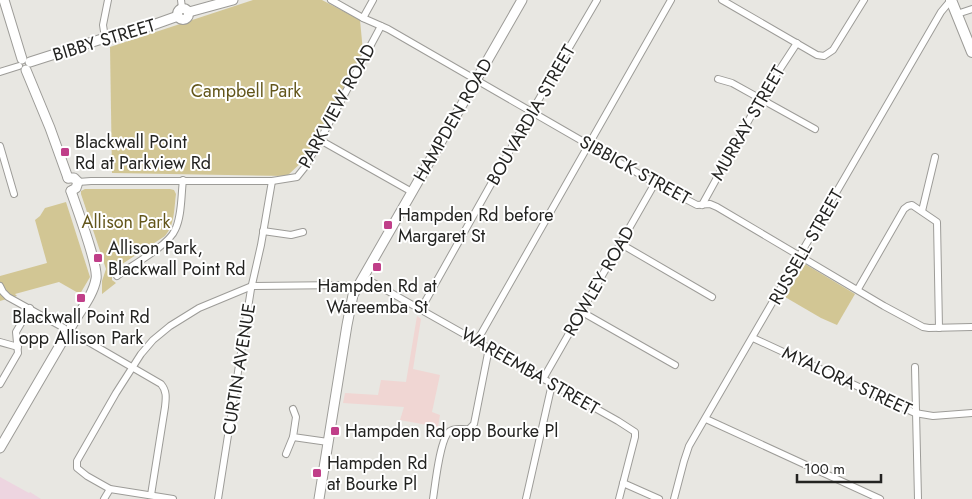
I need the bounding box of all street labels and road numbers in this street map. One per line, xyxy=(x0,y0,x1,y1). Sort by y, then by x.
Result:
street label: BIBBY STREET xyxy=(50,12,159,68)
street label: PARKVIEW ROAD xyxy=(292,39,382,173)
street label: BOUVARDIA STREET xyxy=(480,40,582,190)
street label: HAMPDEN ROAD xyxy=(407,53,499,187)
street label: MURRAY STREET xyxy=(705,60,792,185)
street label: SIBBICK STREET xyxy=(575,129,696,212)
street label: RUSSELL STREET xyxy=(762,184,850,309)
street label: ROWLEY ROAD xyxy=(557,221,641,341)
street label: CURTIN AVENUE xyxy=(216,301,262,437)
street label: WAREEMBA STREET xyxy=(456,321,605,422)
street label: MYALORA STREET xyxy=(778,340,917,423)

